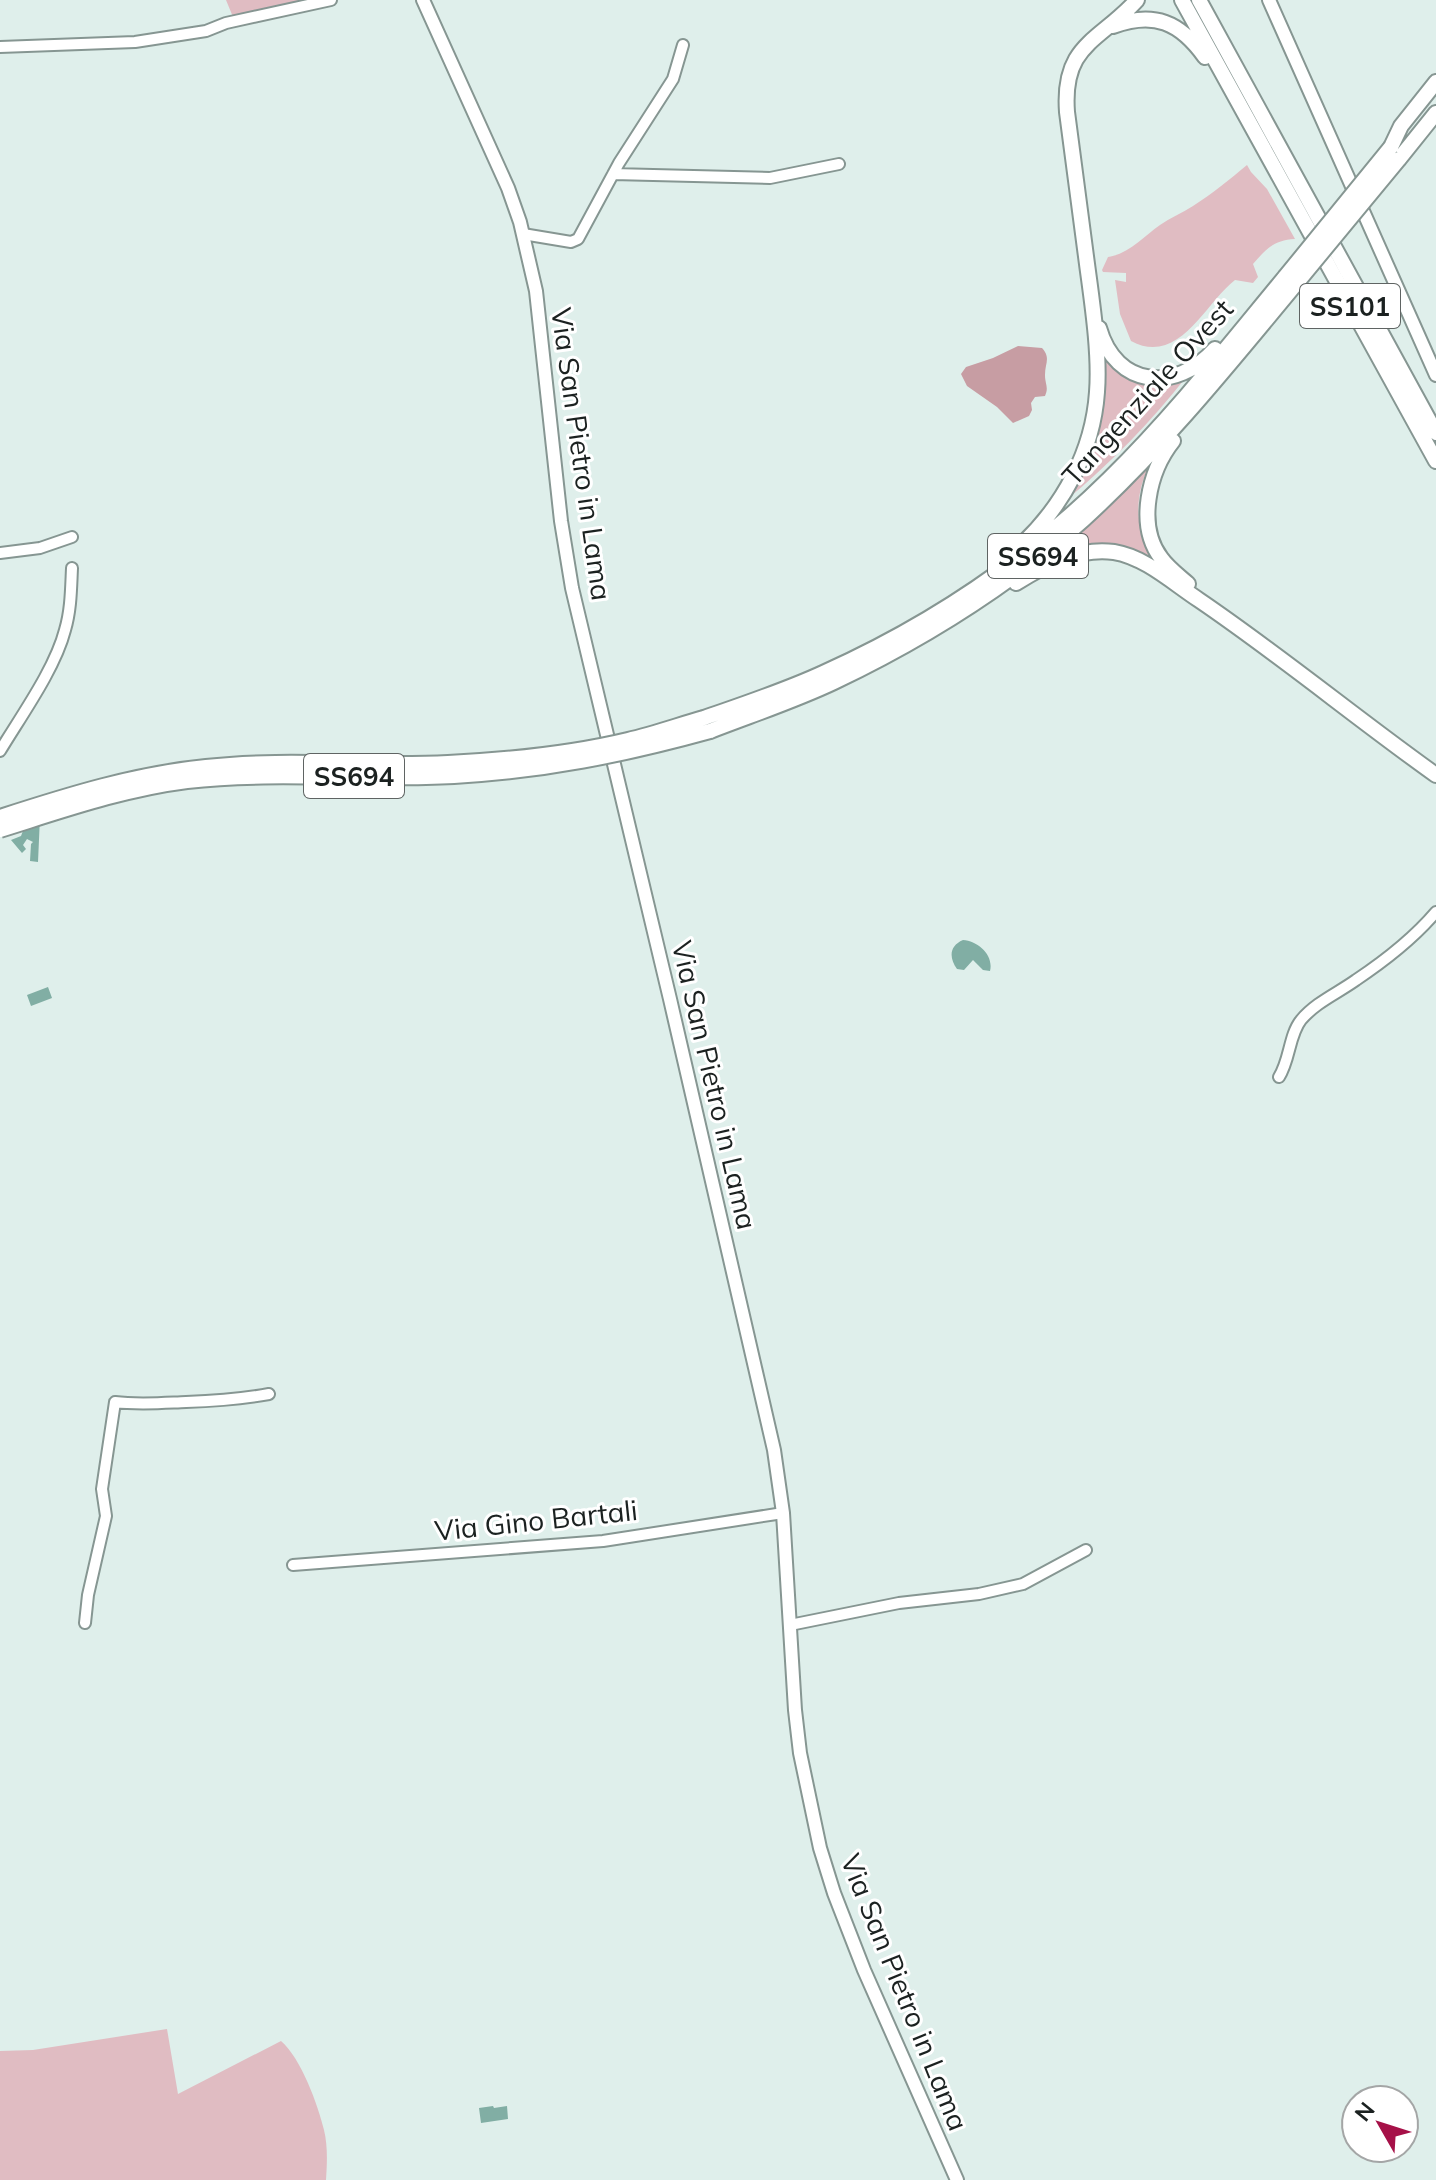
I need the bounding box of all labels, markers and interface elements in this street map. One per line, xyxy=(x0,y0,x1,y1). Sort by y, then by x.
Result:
road number: SS101 xyxy=(1300,284,1400,328)
street label: Tangenziale Ovest xyxy=(1054,291,1240,492)
street label: Via San Pietro in Lama xyxy=(544,305,620,603)
road number: SS694 xyxy=(988,534,1088,578)
road number: SS694 xyxy=(304,754,404,798)
street label: Via San Pietro in Lama xyxy=(665,937,765,1233)
street label: Via Gino Bartali xyxy=(433,1492,639,1548)
street label: Via San Pietro in Lama xyxy=(833,1849,977,2135)
north arrow xyxy=(1340,2084,1420,2164)
text: N xyxy=(1348,2096,1381,2127)

